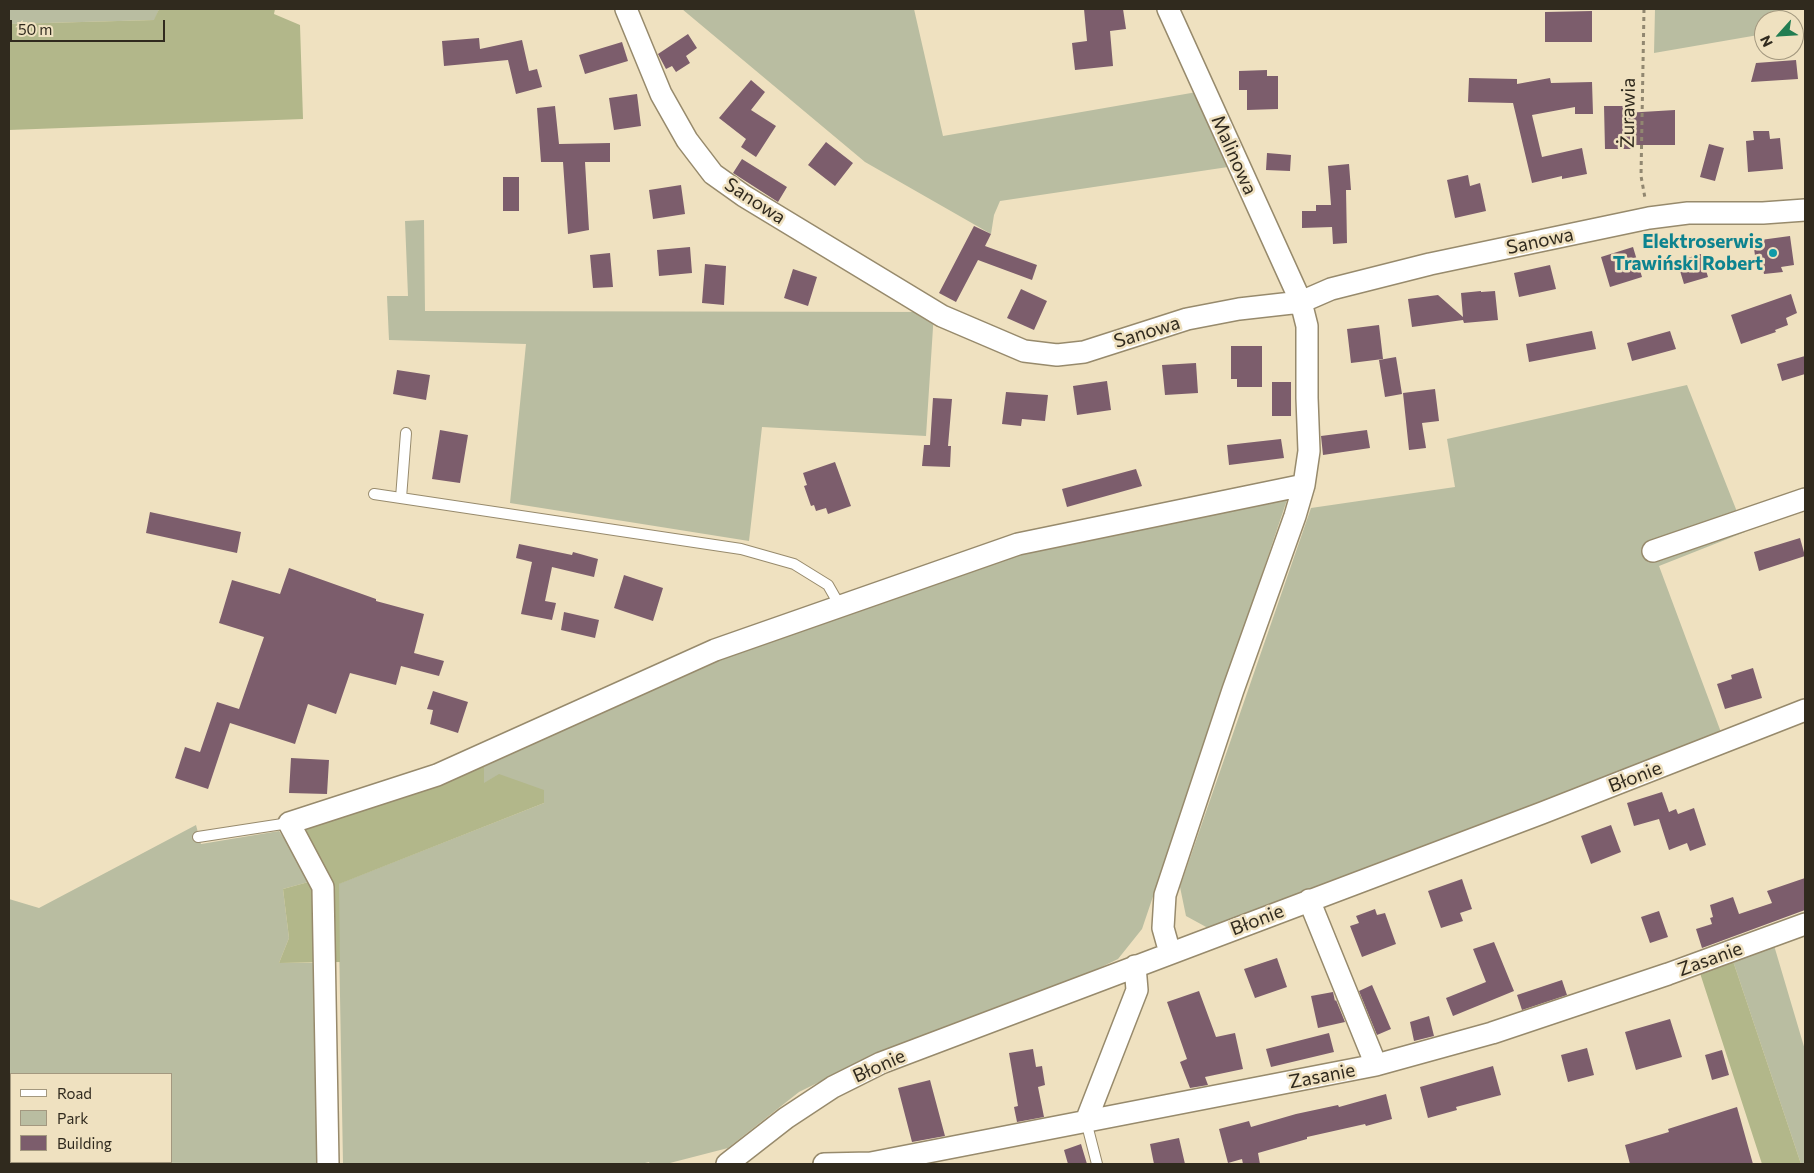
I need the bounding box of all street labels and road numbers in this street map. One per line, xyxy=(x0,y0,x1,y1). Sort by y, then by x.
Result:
street label: Żurawia xyxy=(1616,78,1640,148)
street label: Malinowa xyxy=(1206,112,1262,198)
street label: Sanowa xyxy=(720,173,790,229)
street label: Sanowa xyxy=(1504,223,1576,259)
street label: Sanowa xyxy=(1111,311,1183,353)
street label: Błonie xyxy=(1605,756,1665,798)
street label: Błonie xyxy=(1227,899,1287,941)
street label: Zasanie xyxy=(1675,937,1745,981)
street label: Błonie xyxy=(849,1044,909,1088)
street label: Zasanie xyxy=(1287,1058,1357,1094)

